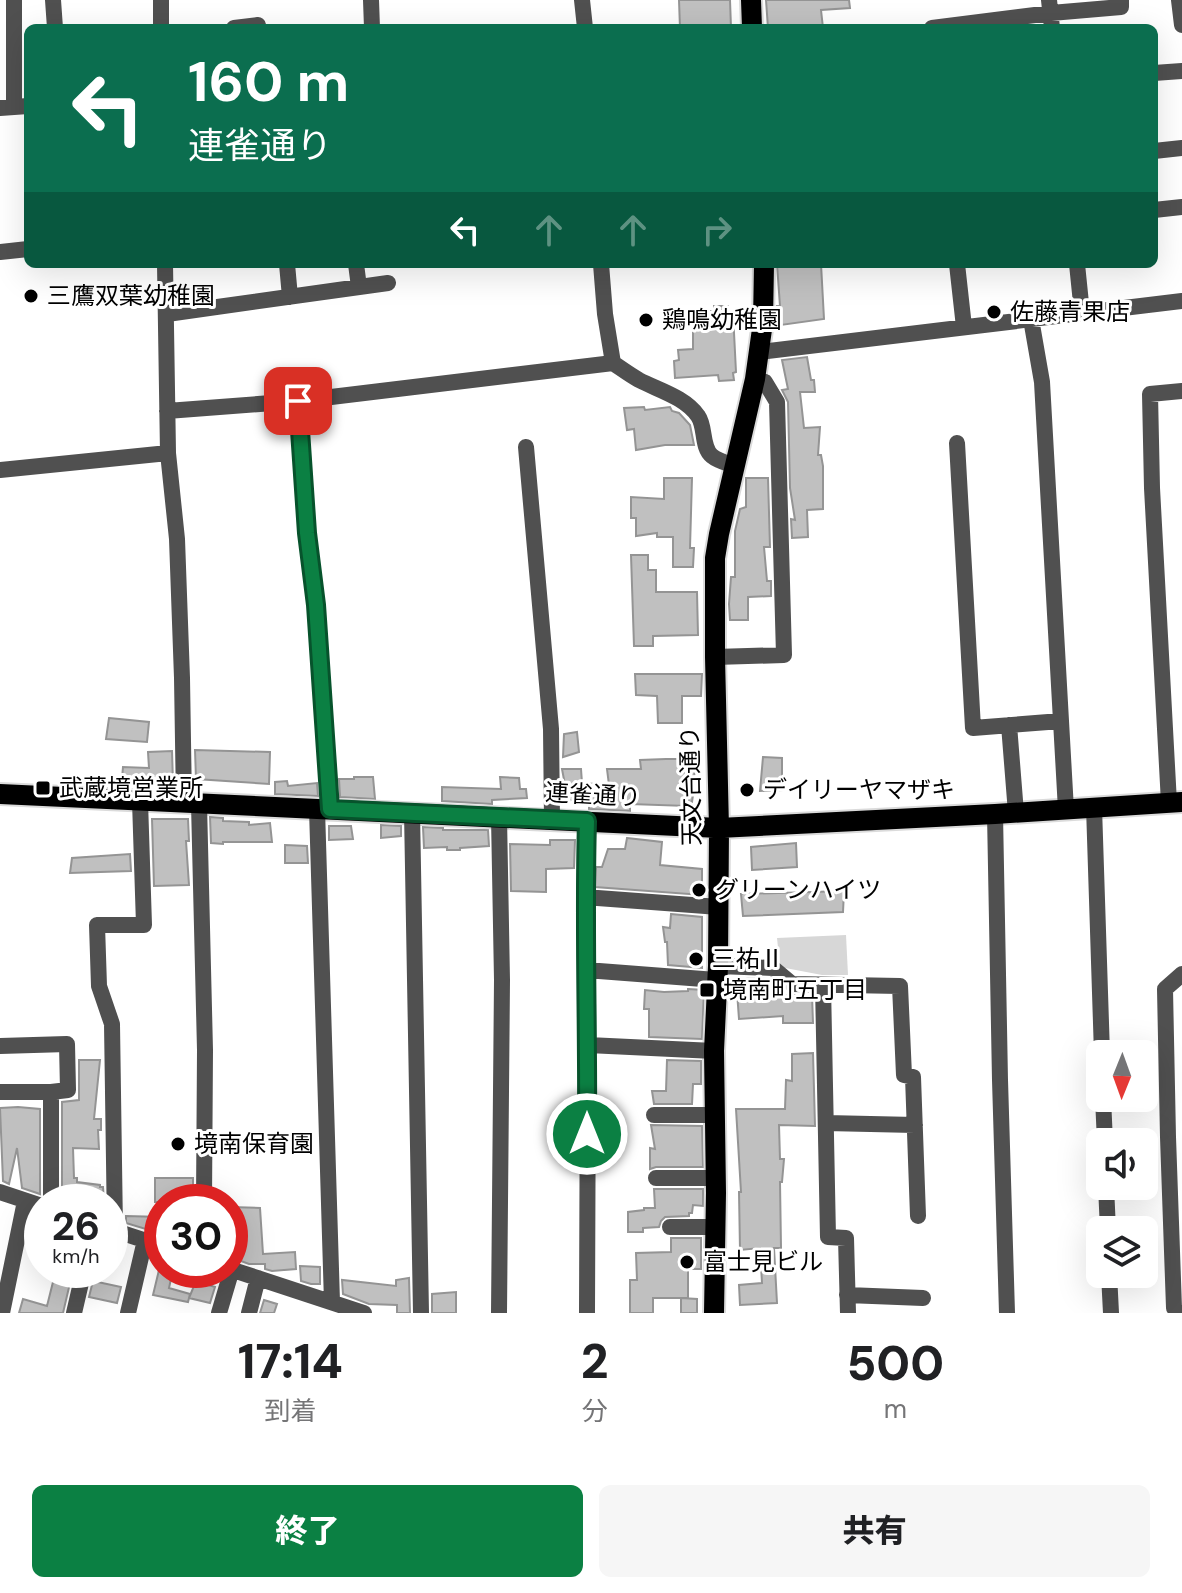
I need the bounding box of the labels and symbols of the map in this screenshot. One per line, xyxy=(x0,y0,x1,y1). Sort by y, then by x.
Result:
place label: 三鷹双葉幼稚園 xyxy=(47,280,215,311)
marker: 三鷹双葉幼稚園 xyxy=(22,287,40,305)
place label: 佐藤青果店 xyxy=(1010,296,1130,327)
marker: 佐藤青果店 xyxy=(985,303,1003,321)
place label: 鶏鳴幼稚園 xyxy=(662,304,782,335)
marker: 鶏鳴幼稚園 xyxy=(637,311,655,329)
pin xyxy=(264,367,332,435)
street label: 天文台通り xyxy=(674,726,707,846)
place label: 武蔵境営業所 xyxy=(59,772,203,803)
place label: デイリーヤマザキ xyxy=(763,774,955,805)
street label: 連雀通り xyxy=(544,777,642,812)
marker: 武蔵境営業所 xyxy=(34,779,52,797)
marker: デイリーヤマザキ xyxy=(738,781,756,799)
place label: グリーンハイツ xyxy=(715,874,881,905)
marker: グリーンハイツ xyxy=(690,881,708,899)
place label: 三祐Ⅱ xyxy=(712,943,784,974)
marker: 三祐Ⅱ xyxy=(687,950,705,968)
place label: 境南町五丁目 xyxy=(723,974,867,1005)
marker: 境南町五丁目 xyxy=(698,981,716,999)
north arrow xyxy=(1086,1040,1158,1112)
position arrow xyxy=(545,1092,629,1176)
place label: 境南保育園 xyxy=(194,1128,314,1159)
marker: 境南保育園 xyxy=(169,1135,187,1153)
speed limit sign: 30 xyxy=(144,1184,248,1288)
place label: 富士見ビル xyxy=(703,1246,823,1277)
marker: 富士見ビル xyxy=(678,1253,696,1271)

